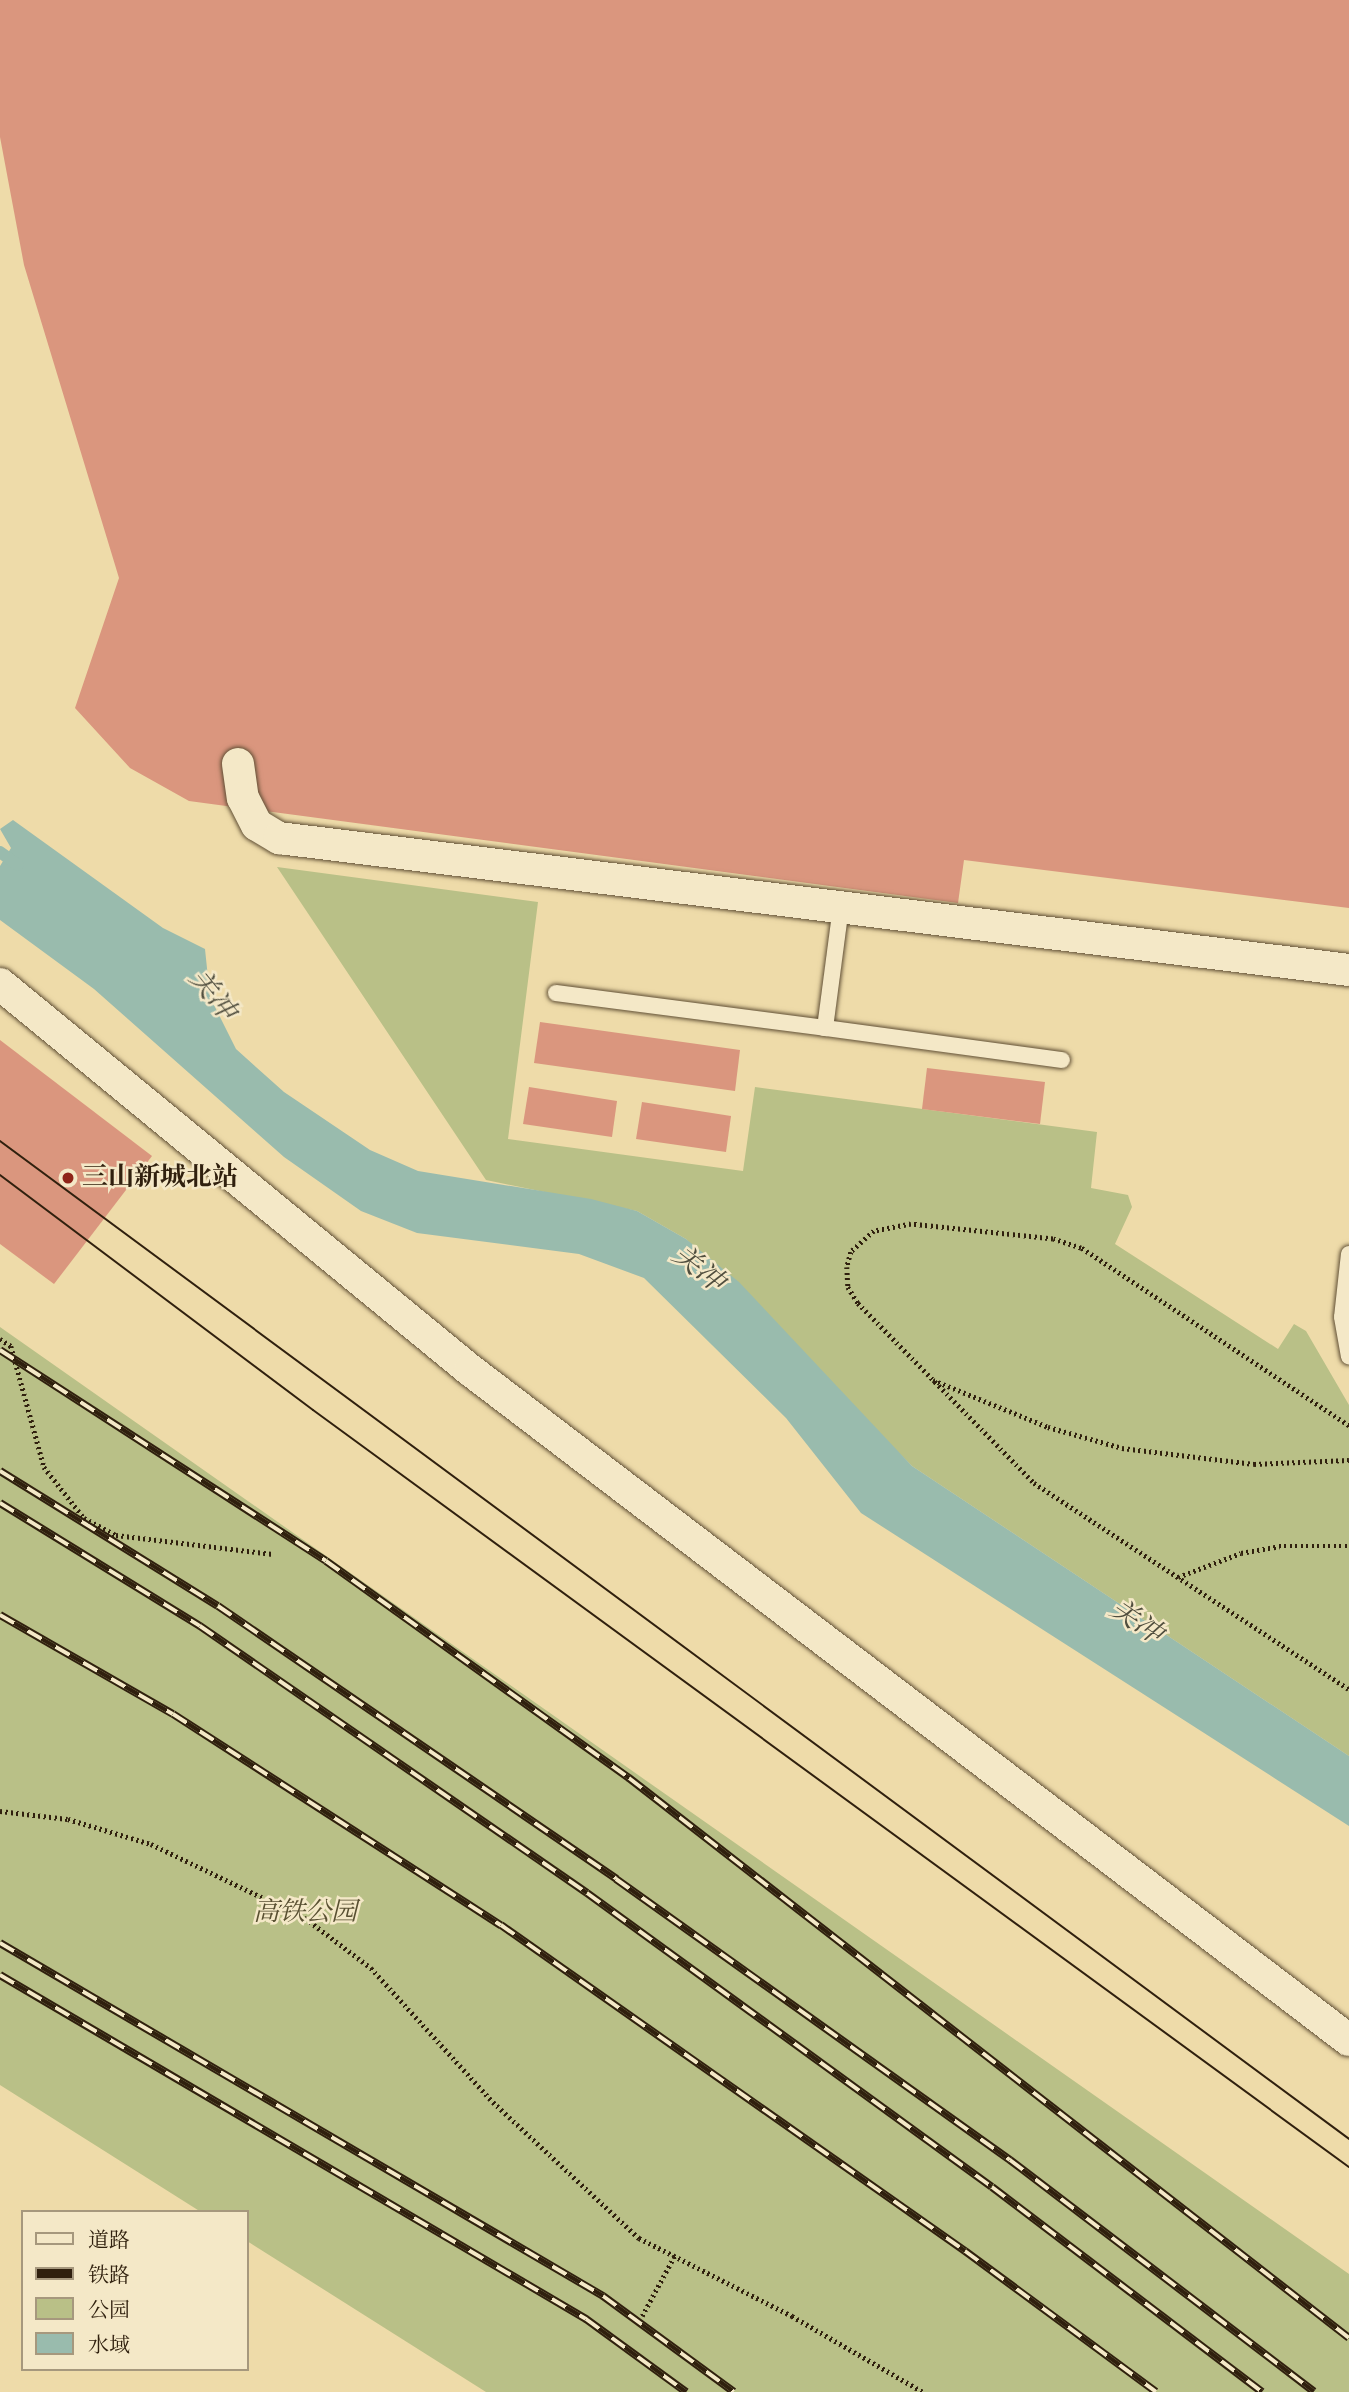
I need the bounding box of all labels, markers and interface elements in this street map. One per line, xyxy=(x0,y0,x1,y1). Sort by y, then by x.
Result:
water label: 关冲 xyxy=(181,963,243,1027)
place label: 三山新城北站 xyxy=(82,1162,238,1194)
marker: 三山新城北站 xyxy=(60,1170,76,1186)
water label: 关冲 xyxy=(666,1239,730,1299)
water label: 关冲 xyxy=(1103,1592,1169,1652)
park label: 高铁公园 xyxy=(253,1897,357,1929)
legend xyxy=(21,2210,248,2371)
text: 道路 xyxy=(88,2228,130,2254)
text: 铁路 xyxy=(88,2263,130,2289)
text: 公园 xyxy=(88,2298,130,2324)
text: 水域 xyxy=(88,2333,130,2359)

